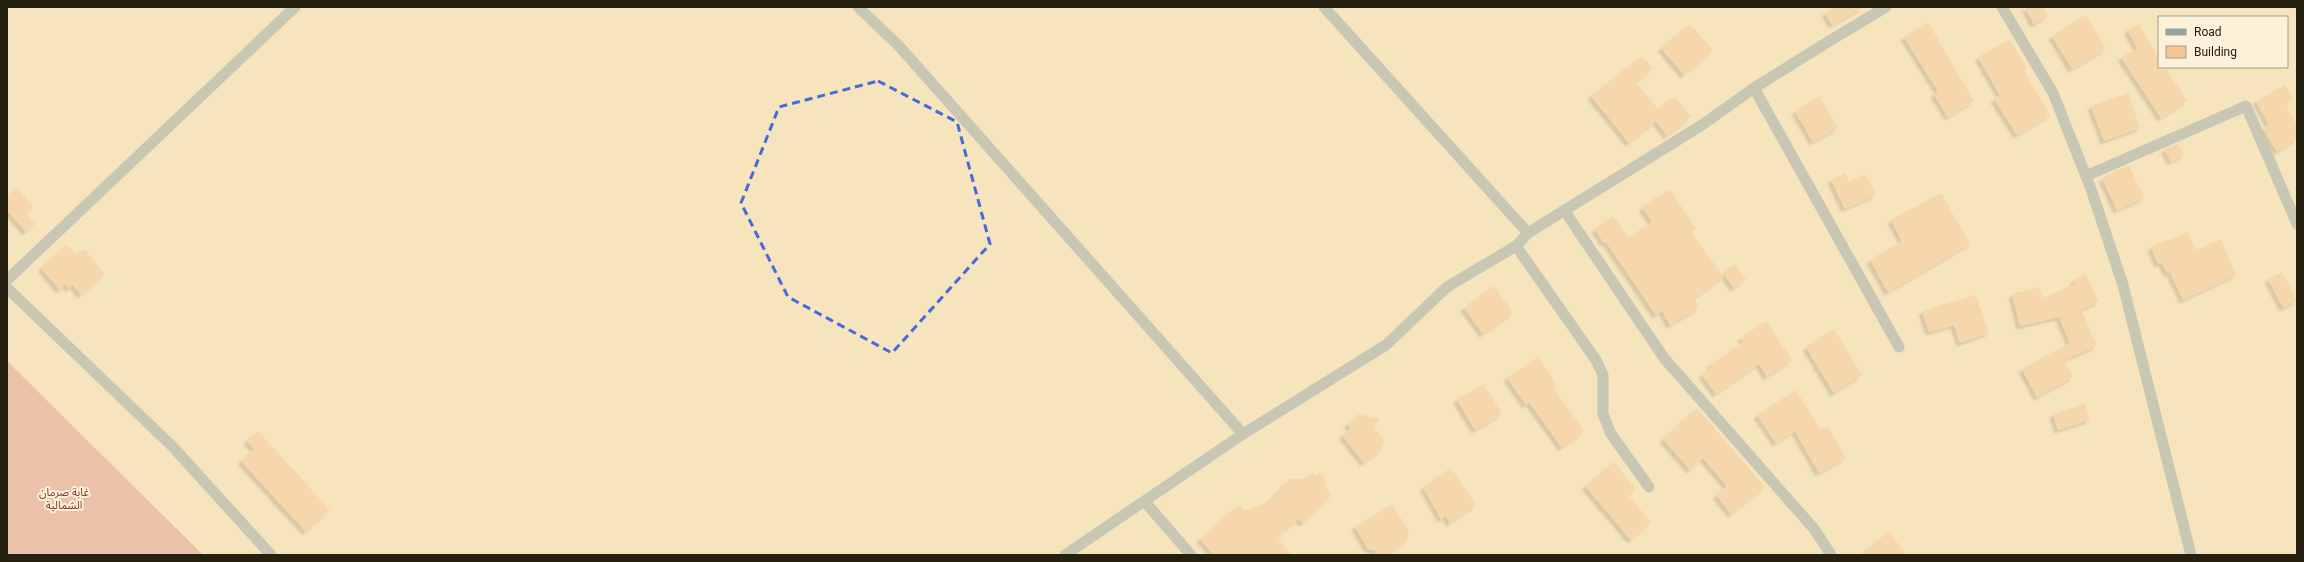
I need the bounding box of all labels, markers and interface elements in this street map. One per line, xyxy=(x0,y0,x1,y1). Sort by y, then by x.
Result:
legend xyxy=(2158,16,2288,68)
text: Road xyxy=(2194,25,2222,39)
text: Building xyxy=(2194,45,2237,59)
park label: غابة صرمان الشمالية xyxy=(39,486,90,512)

